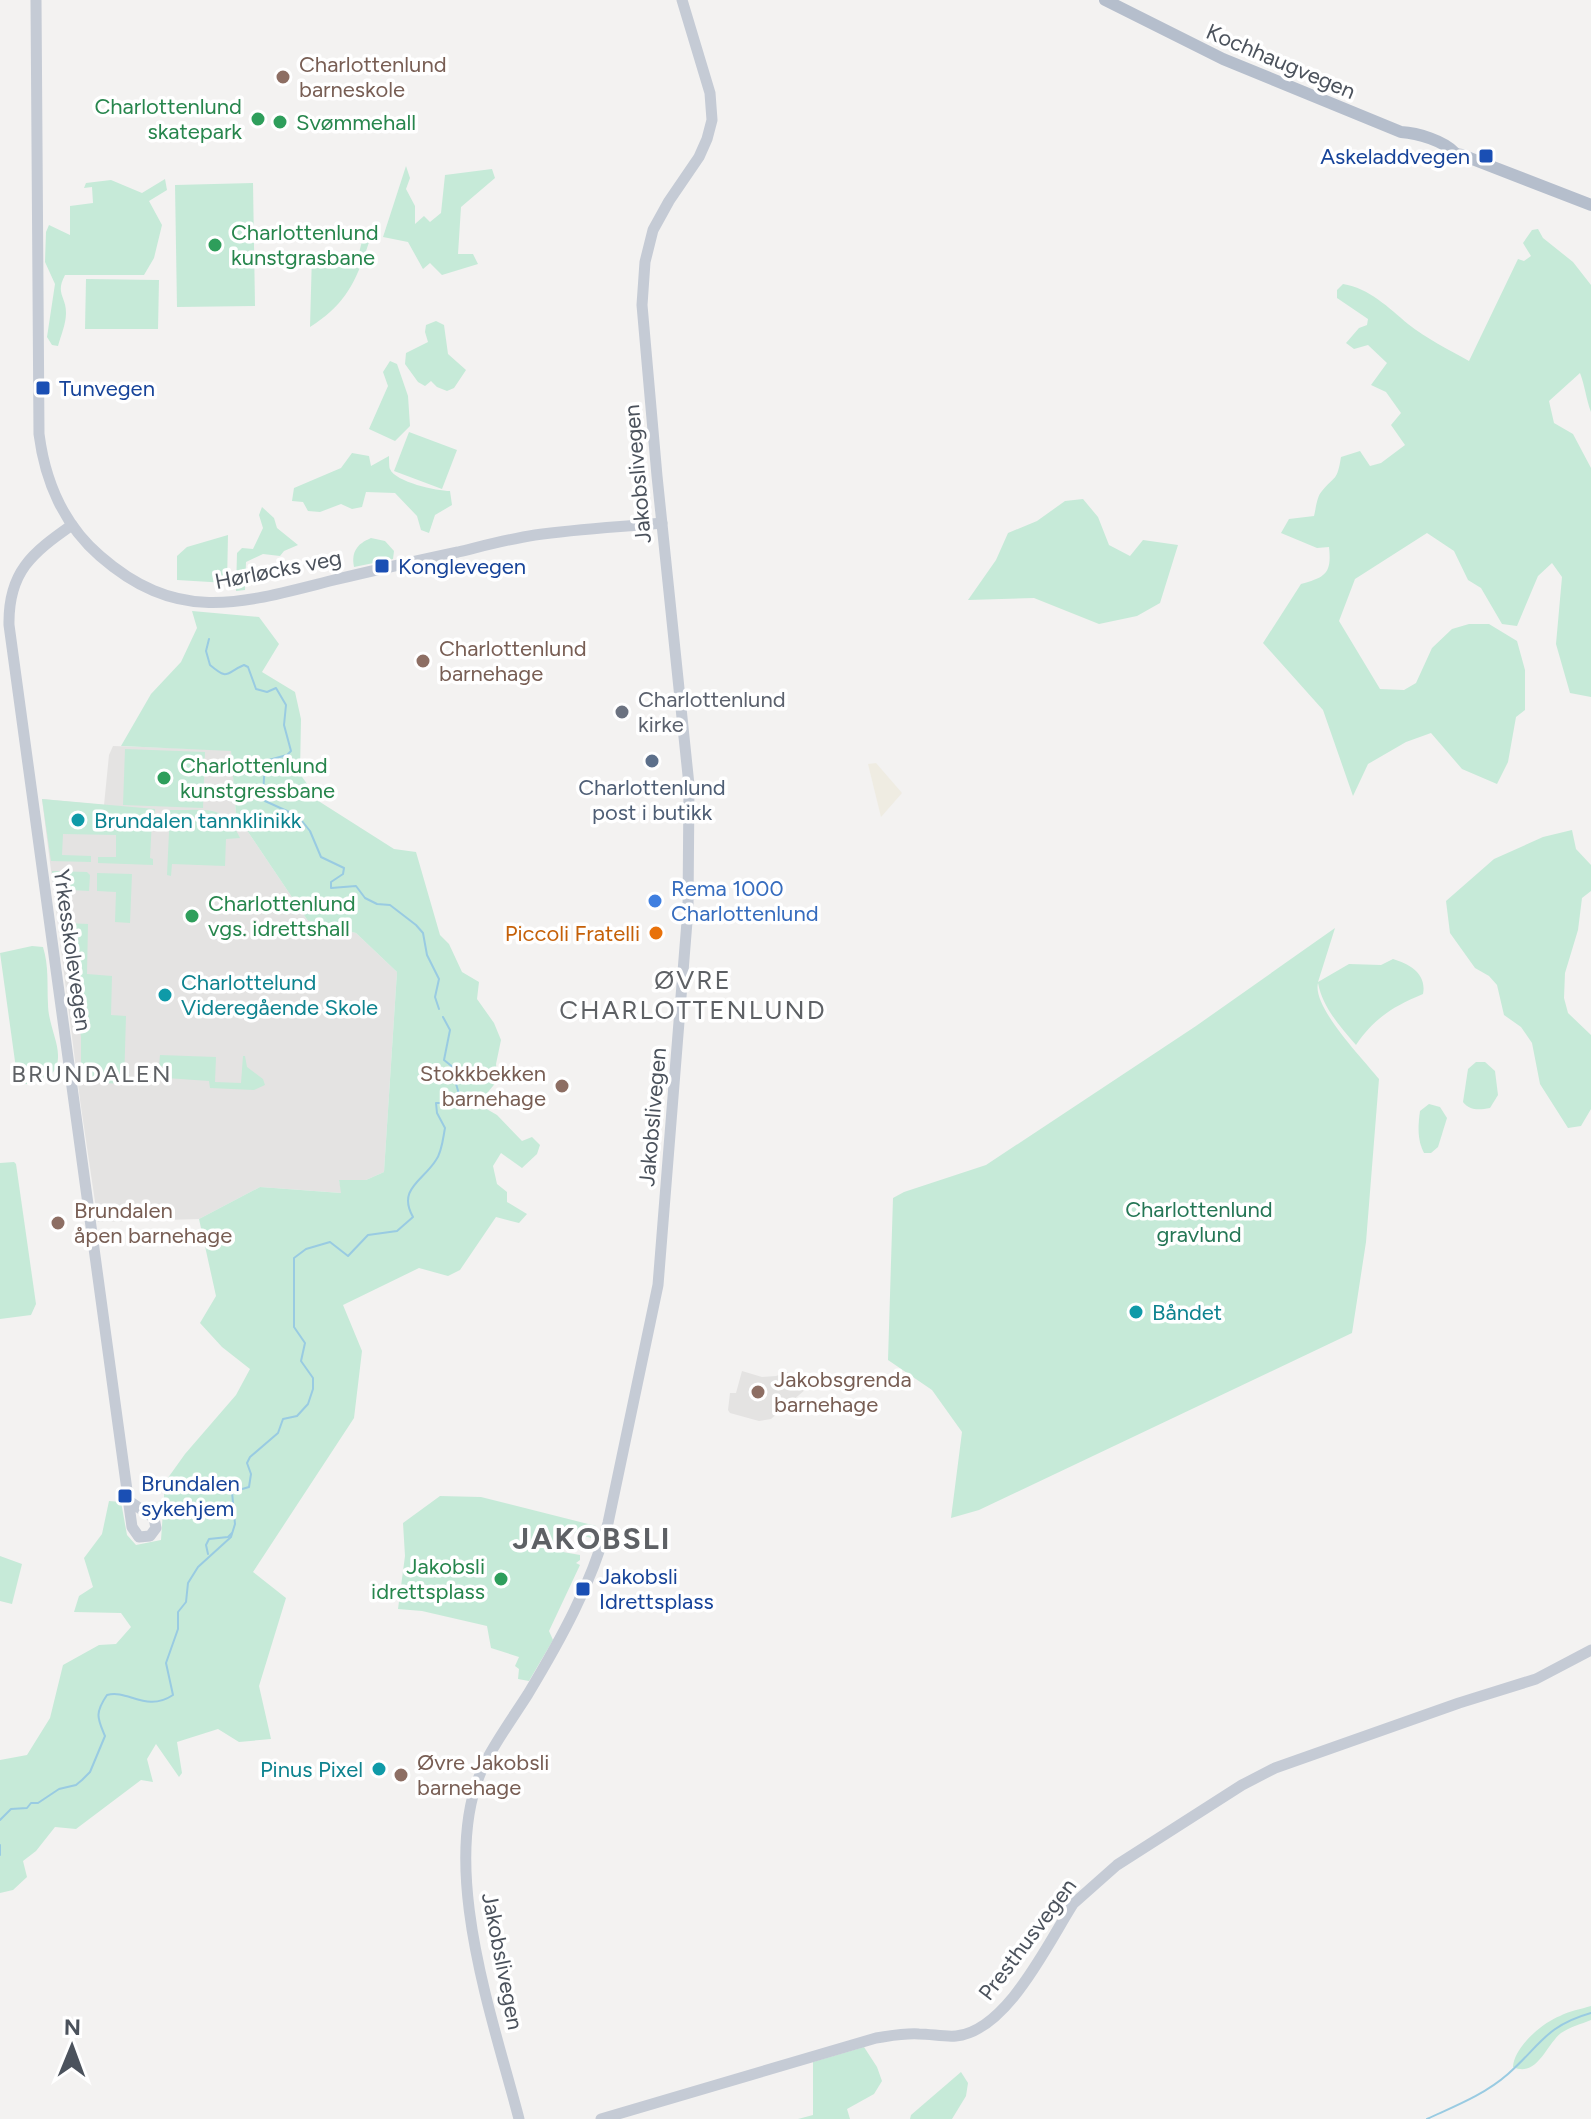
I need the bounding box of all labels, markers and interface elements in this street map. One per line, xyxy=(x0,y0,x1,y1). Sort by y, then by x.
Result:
street label: Kochhaugvegen xyxy=(1202,18,1359,105)
place label: Charlottenlund barneskole xyxy=(299,51,447,103)
marker: Charlottenlund barneskole xyxy=(274,68,292,86)
place label: Charlottenlund skatepark xyxy=(94,93,242,145)
place label: Svømmehall xyxy=(296,109,416,136)
marker: Charlottenlund skatepark xyxy=(249,110,267,128)
marker: Svømmehall xyxy=(271,113,289,131)
place label: Askeladdvegen xyxy=(1320,143,1470,170)
marker: Askeladdvegen xyxy=(1477,147,1495,165)
place label: Charlottenlund kunstgrasbane xyxy=(231,219,379,271)
marker: Charlottenlund kunstgrasbane xyxy=(206,236,224,254)
place label: Tunvegen xyxy=(59,375,155,402)
marker: Tunvegen xyxy=(34,379,52,397)
street label: Jakobslivegen xyxy=(618,403,657,544)
street label: Hørløcks veg xyxy=(212,544,344,595)
place label: Konglevegen xyxy=(398,553,526,580)
marker: Konglevegen xyxy=(373,557,391,575)
place label: Charlottenlund barnehage xyxy=(439,635,587,687)
marker: Charlottenlund barnehage xyxy=(414,652,432,670)
place label: Charlottenlund kirke xyxy=(638,686,786,738)
marker: Charlottenlund kirke xyxy=(613,703,631,721)
place label: Charlottenlund kunstgressbane xyxy=(180,752,335,804)
marker: Charlottenlund post i butikk xyxy=(643,752,661,770)
marker: Charlottenlund kunstgressbane xyxy=(155,769,173,787)
place label: Charlottenlund post i butikk xyxy=(578,774,726,826)
place label: Brundalen tannklinikk xyxy=(94,807,302,834)
marker: Brundalen tannklinikk xyxy=(69,811,87,829)
street label: Yrkesskolevegen xyxy=(48,867,97,1033)
place label: Rema 1000 Charlottenlund xyxy=(671,875,819,927)
place label: Charlottenlund vgs. idrettshall xyxy=(208,890,356,942)
marker: Rema 1000 Charlottenlund xyxy=(646,892,664,910)
marker: Charlottenlund vgs. idrettshall xyxy=(183,907,201,925)
place label: Piccoli Fratelli xyxy=(505,920,640,947)
marker: Piccoli Fratelli xyxy=(647,924,665,942)
district label: ØVRE CHARLOTTENLUND xyxy=(559,964,827,1026)
place label: Charlottelund Videregående Skole xyxy=(181,969,378,1021)
marker: Charlottelund Videregående Skole xyxy=(156,986,174,1004)
street label: Jakobslivegen xyxy=(633,1047,672,1188)
district label: BRUNDALEN xyxy=(11,1059,173,1088)
place label: Stokkbekken barnehage xyxy=(420,1060,546,1112)
marker: Stokkbekken barnehage xyxy=(553,1077,571,1095)
park label: Charlottenlund gravlund xyxy=(1125,1196,1273,1248)
place label: Brundalen åpen barnehage xyxy=(74,1197,232,1249)
marker: Brundalen åpen barnehage xyxy=(49,1214,67,1232)
place label: Båndet xyxy=(1152,1299,1222,1326)
marker: Båndet xyxy=(1127,1303,1145,1321)
place label: Jakobsgrenda barnehage xyxy=(774,1366,912,1418)
marker: Jakobsgrenda barnehage xyxy=(749,1383,767,1401)
place label: Brundalen sykehjem xyxy=(141,1470,240,1522)
marker: Brundalen sykehjem xyxy=(116,1487,134,1505)
district label: JAKOBSLI xyxy=(513,1520,671,1557)
place label: Jakobsli idrettsplass xyxy=(371,1553,485,1605)
place label: Jakobsli Idrettsplass xyxy=(599,1563,714,1615)
marker: Jakobsli idrettsplass xyxy=(492,1570,510,1588)
marker: Jakobsli Idrettsplass xyxy=(574,1580,592,1598)
place label: Øvre Jakobsli barnehage xyxy=(417,1749,549,1801)
place label: Pinus Pixel xyxy=(260,1756,363,1783)
marker: Pinus Pixel xyxy=(370,1760,388,1778)
marker: Øvre Jakobsli barnehage xyxy=(392,1766,410,1784)
street label: Presthusvegen xyxy=(973,1873,1082,2006)
street label: Jakobslivegen xyxy=(476,1890,529,2032)
north arrow xyxy=(32,2007,112,2087)
text: N xyxy=(64,2014,81,2041)

